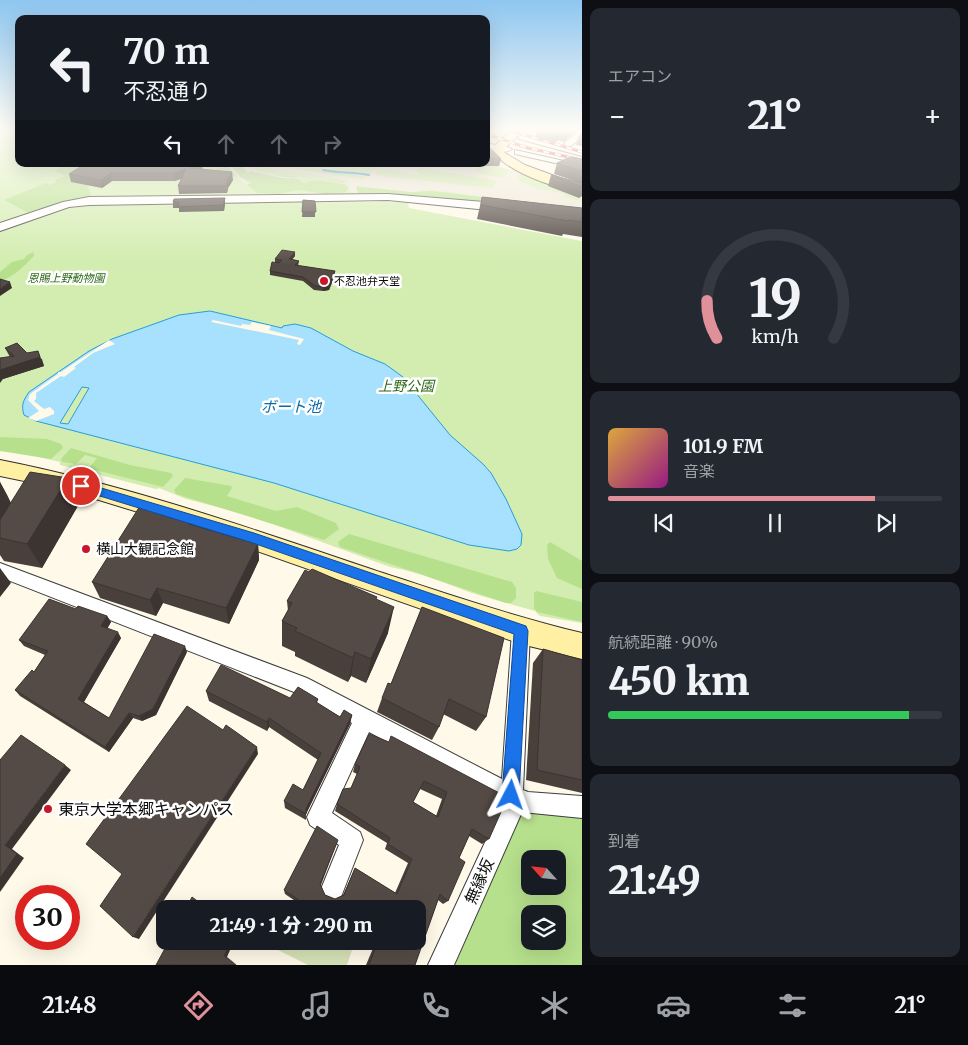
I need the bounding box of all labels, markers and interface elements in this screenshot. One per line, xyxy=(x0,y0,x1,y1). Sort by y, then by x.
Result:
text: 70 m xyxy=(123,30,210,74)
icon: left xyxy=(40,35,105,100)
text: エアコン xyxy=(608,66,672,86)
text: 不忍通り xyxy=(123,77,211,105)
text: 21° xyxy=(747,92,803,139)
text: − xyxy=(608,98,627,134)
text: + xyxy=(923,98,942,134)
icon: left xyxy=(159,130,187,158)
icon: ahead xyxy=(212,130,240,158)
icon: ahead xyxy=(265,130,293,158)
icon: right xyxy=(318,130,346,158)
text: 19 xyxy=(748,266,802,331)
park label: 恩賜上野動物園 xyxy=(28,271,106,285)
place label: 不忍池弁天堂 xyxy=(334,274,400,288)
marker: 不忍池弁天堂 xyxy=(318,275,330,287)
text: km/h xyxy=(751,325,799,348)
park label: 上野公園 xyxy=(378,377,436,395)
water label: ボート池 xyxy=(261,397,323,416)
text: 101.9 FM xyxy=(683,434,763,458)
text: 音楽 xyxy=(683,461,715,481)
pin xyxy=(60,465,102,507)
icon: arrive xyxy=(67,472,95,500)
icon: previous xyxy=(650,509,678,537)
icon: pause xyxy=(761,509,789,537)
icon: next xyxy=(872,509,900,537)
place label: 横山大観記念館 xyxy=(96,540,194,558)
marker: 横山大観記念館 xyxy=(80,543,92,555)
text: 航続距離 · 90% xyxy=(608,632,718,652)
text: 450 km xyxy=(608,658,749,705)
position arrow xyxy=(484,768,536,820)
place label: 東京大学本郷キャンパス xyxy=(58,799,234,819)
marker: 東京大学本郷キャンパス xyxy=(42,803,54,815)
text: 到着 xyxy=(608,831,640,851)
north arrow xyxy=(521,850,566,895)
map controls xyxy=(521,850,566,950)
street label: 無縁坂 xyxy=(460,855,498,907)
text: 21:49 xyxy=(608,857,701,904)
speed limit sign: 30 xyxy=(15,885,80,950)
button: layers xyxy=(521,905,566,950)
text: 21:49 · 1 分 · 290 m xyxy=(210,913,372,937)
icon: directions xyxy=(181,988,216,1023)
icon: music xyxy=(299,988,334,1023)
icon: phone xyxy=(418,988,453,1023)
icon: climate xyxy=(537,988,572,1023)
icon: car xyxy=(656,988,691,1023)
icon: filters xyxy=(775,988,810,1023)
text: 21:48 xyxy=(42,991,97,1019)
text: 21° xyxy=(894,991,926,1019)

